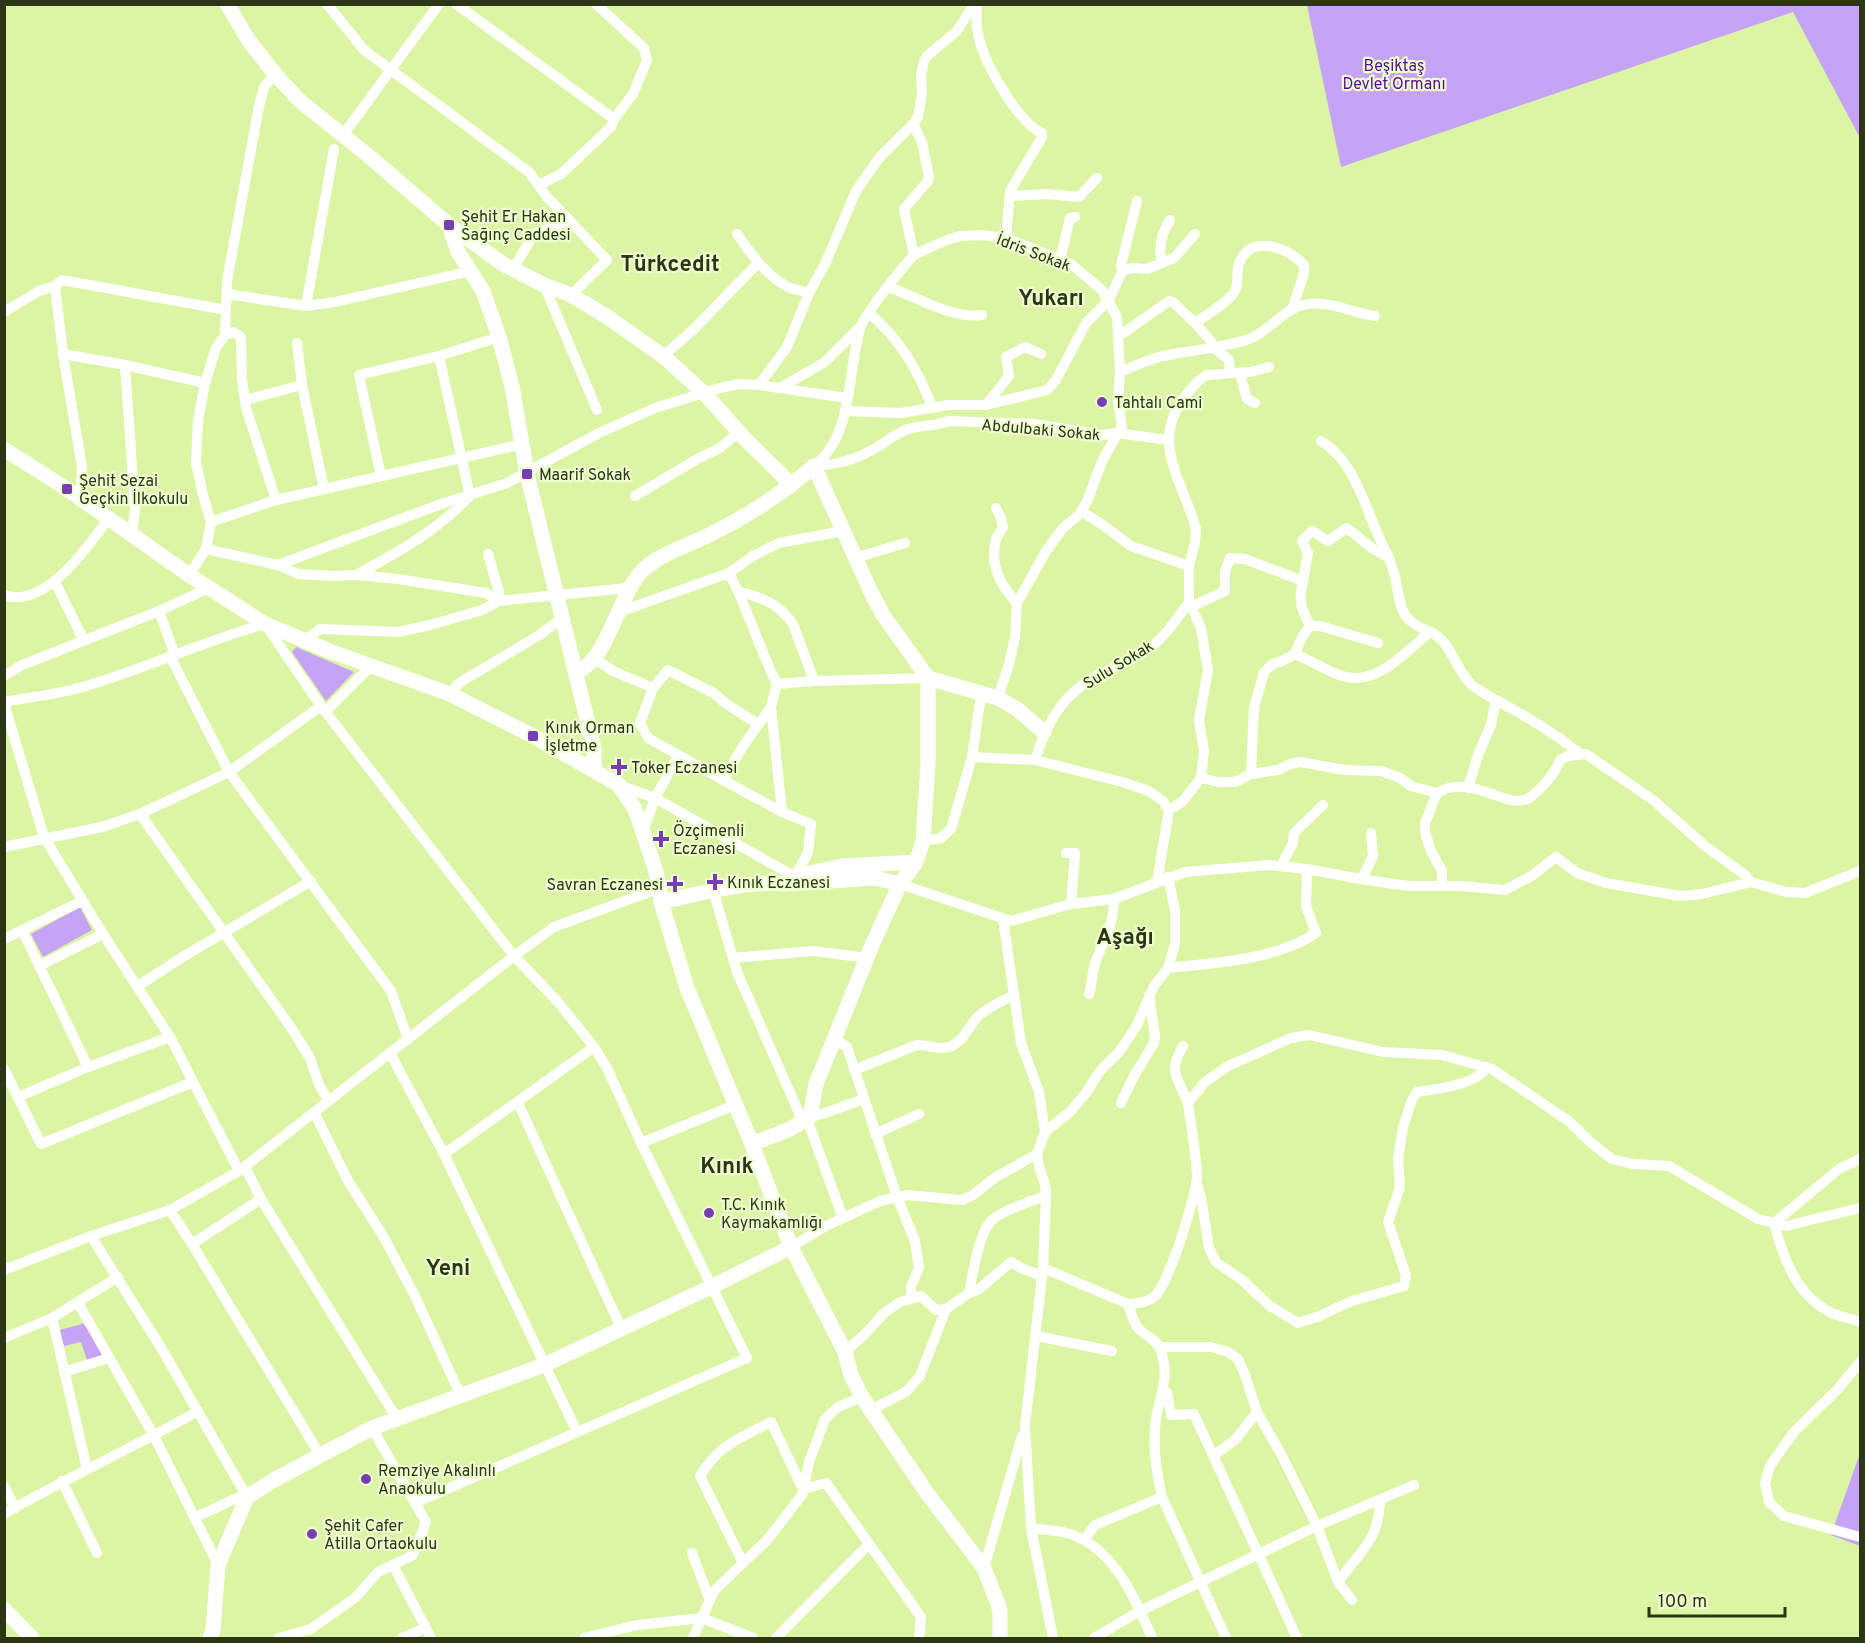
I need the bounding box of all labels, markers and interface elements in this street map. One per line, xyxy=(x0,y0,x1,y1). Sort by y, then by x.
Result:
park label: Beşiktaş Devlet Ormanı xyxy=(1342,57,1446,95)
place label: Şehit Er Hakan Sağınç Caddesi xyxy=(461,208,571,246)
marker: Şehit Er Hakan Sağınç Caddesi xyxy=(442,218,456,232)
street label: İdris Sokak xyxy=(993,230,1074,277)
district label: Türkcedit xyxy=(620,252,720,279)
district label: Yukarı xyxy=(1018,286,1084,313)
place label: Tahtalı Cami xyxy=(1114,394,1202,414)
marker: Tahtalı Cami xyxy=(1095,395,1109,409)
street label: Abdulbaki Sokak xyxy=(980,416,1101,446)
place label: Maarif Sokak xyxy=(539,466,631,486)
marker: Maarif Sokak xyxy=(520,467,534,481)
place label: Şehit Sezai Geçkin İlkokulu xyxy=(79,472,188,510)
marker: Şehit Sezai Geçkin İlkokulu xyxy=(60,482,74,496)
street label: Sulu Sokak xyxy=(1080,637,1158,695)
place label: Kınık Orman İşletme xyxy=(545,719,634,757)
marker: Kınık Orman İşletme xyxy=(526,729,540,743)
place label: Toker Eczanesi xyxy=(631,759,737,779)
marker: Toker Eczanesi xyxy=(612,760,626,774)
place label: Özçimenli Eczanesi xyxy=(673,820,744,860)
marker: Özçimenli Eczanesi xyxy=(654,832,668,846)
place label: Kınık Eczanesi xyxy=(727,874,830,894)
marker: Kınık Eczanesi xyxy=(708,875,722,889)
place label: Savran Eczanesi xyxy=(547,876,663,896)
marker: Savran Eczanesi xyxy=(668,877,682,891)
district label: Aşağı xyxy=(1096,925,1154,952)
district label: Kınık xyxy=(700,1154,754,1181)
place label: T.C. Kınık Kaymakamlığı xyxy=(721,1196,822,1234)
marker: T.C. Kınık Kaymakamlığı xyxy=(702,1206,716,1220)
district label: Yeni xyxy=(426,1256,470,1283)
place label: Remziye Akalınlı Anaokulu xyxy=(378,1462,496,1500)
marker: Remziye Akalınlı Anaokulu xyxy=(359,1472,373,1486)
place label: Şehit Cafer Atilla Ortaokulu xyxy=(324,1517,437,1555)
marker: Şehit Cafer Atilla Ortaokulu xyxy=(305,1527,319,1541)
scale bar xyxy=(1649,1580,1786,1618)
text: 100 m xyxy=(1658,1591,1707,1614)

